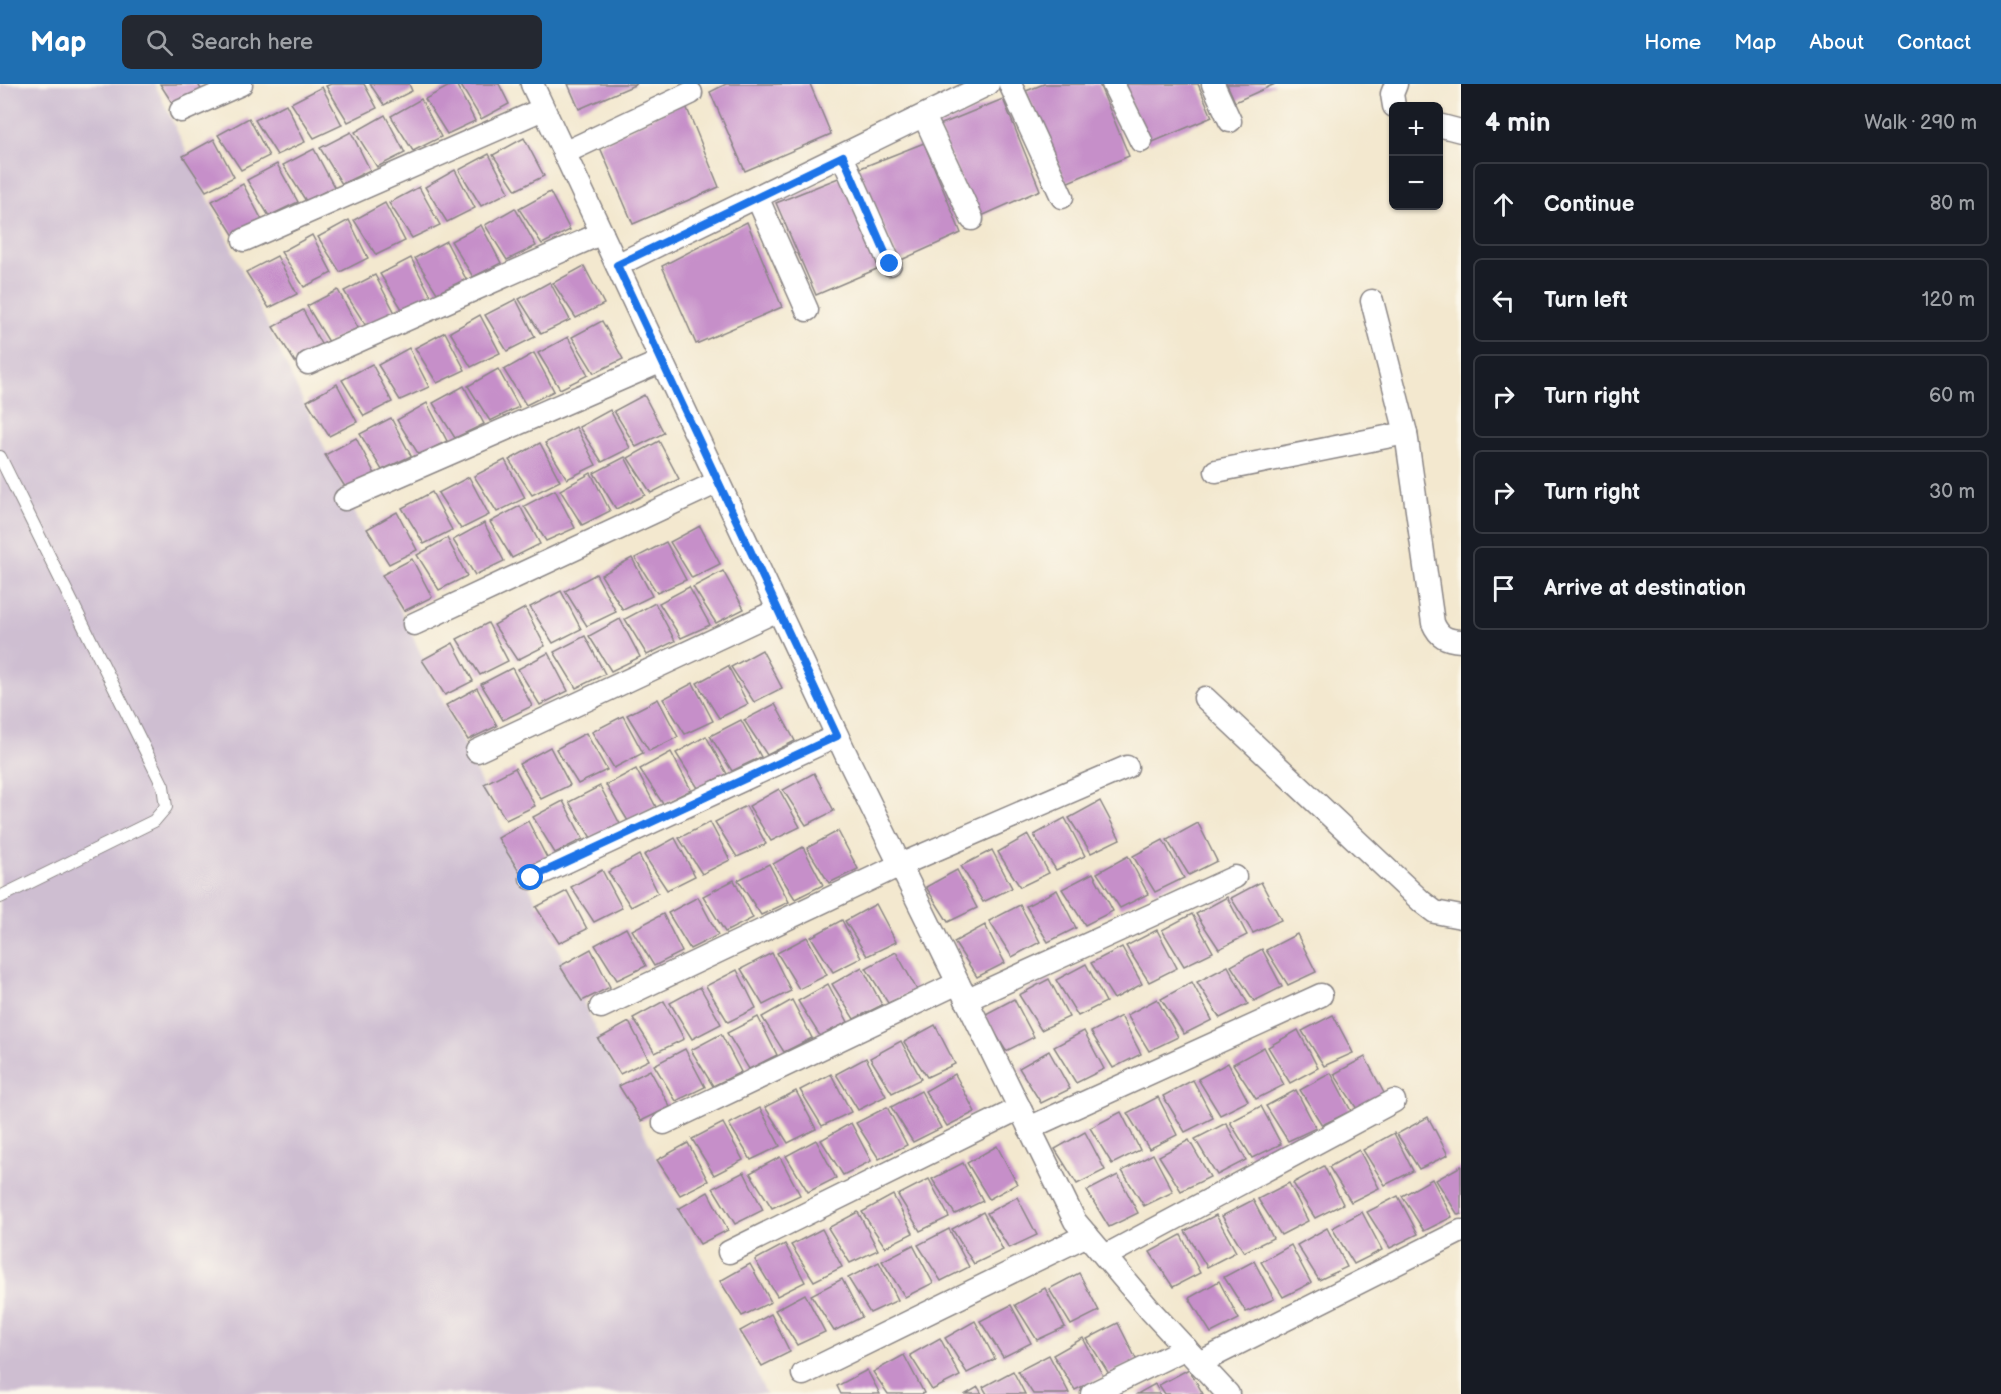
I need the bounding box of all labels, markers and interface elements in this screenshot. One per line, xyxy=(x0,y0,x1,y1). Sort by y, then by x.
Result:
search box xyxy=(122,15,542,69)
text: Map xyxy=(30,26,86,59)
icon: search xyxy=(143,26,176,59)
text: Search here xyxy=(191,29,313,56)
text: Home xyxy=(1644,30,1701,55)
text: Map xyxy=(1734,30,1776,55)
text: About xyxy=(1809,30,1864,55)
text: Contact xyxy=(1897,30,1971,55)
map controls xyxy=(1389,102,1443,210)
button: + xyxy=(1389,102,1443,156)
text: 4 min xyxy=(1485,108,1550,139)
text: Walk · 290 m xyxy=(1864,111,1977,135)
button: − xyxy=(1389,156,1443,210)
icon: ahead xyxy=(1487,188,1520,221)
text: Continue xyxy=(1544,191,1634,218)
text: 80 m xyxy=(1930,192,1975,216)
route end xyxy=(876,250,902,276)
icon: left xyxy=(1487,284,1520,317)
text: Turn left xyxy=(1544,287,1628,314)
text: 120 m xyxy=(1922,288,1975,312)
icon: right xyxy=(1487,380,1520,413)
text: Turn right xyxy=(1544,383,1640,410)
text: 60 m xyxy=(1929,384,1975,408)
icon: right xyxy=(1487,476,1520,509)
text: Turn right xyxy=(1544,479,1640,506)
text: 30 m xyxy=(1929,480,1975,504)
icon: arrive xyxy=(1487,572,1520,605)
text: Arrive at destination xyxy=(1544,575,1746,602)
route start xyxy=(517,864,543,890)

